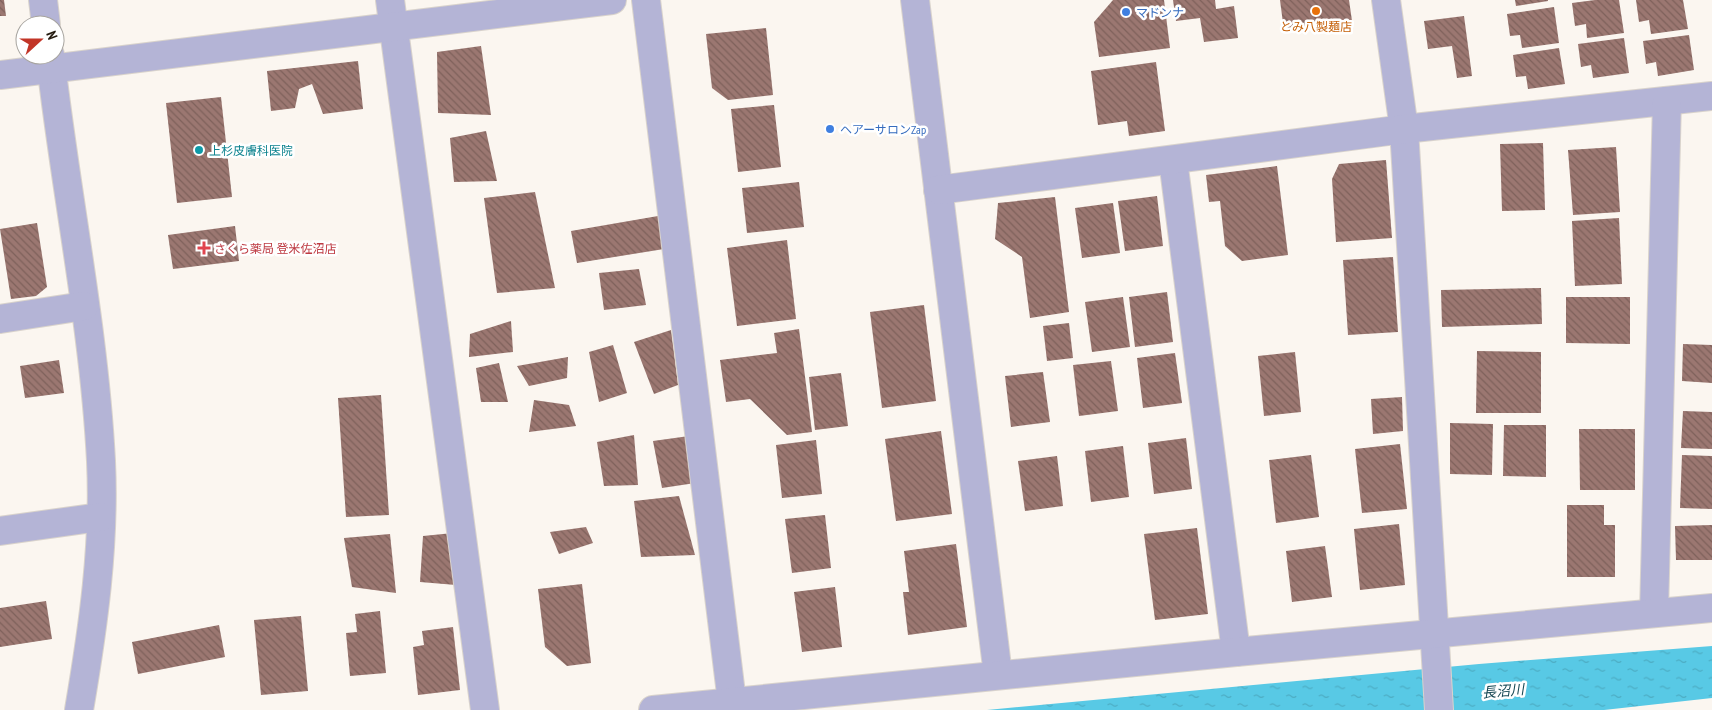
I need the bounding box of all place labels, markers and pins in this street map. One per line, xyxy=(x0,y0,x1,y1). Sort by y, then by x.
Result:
place label: マドンナ xyxy=(1136,5,1184,20)
marker: とみ八製麺店 xyxy=(1310,5,1322,17)
marker: マドンナ xyxy=(1120,6,1132,18)
place label: とみ八製麺店 xyxy=(1280,19,1352,34)
place label: ヘアーサロンZap xyxy=(840,122,926,137)
marker: ヘアーサロンZap xyxy=(824,123,836,135)
place label: 上杉皮膚科医院 xyxy=(209,143,293,158)
marker: 上杉皮膚科医院 xyxy=(193,144,205,156)
place label: さくら薬局 登米佐沼店 xyxy=(214,241,337,256)
marker: さくら薬局 登米佐沼店 xyxy=(198,242,210,254)

